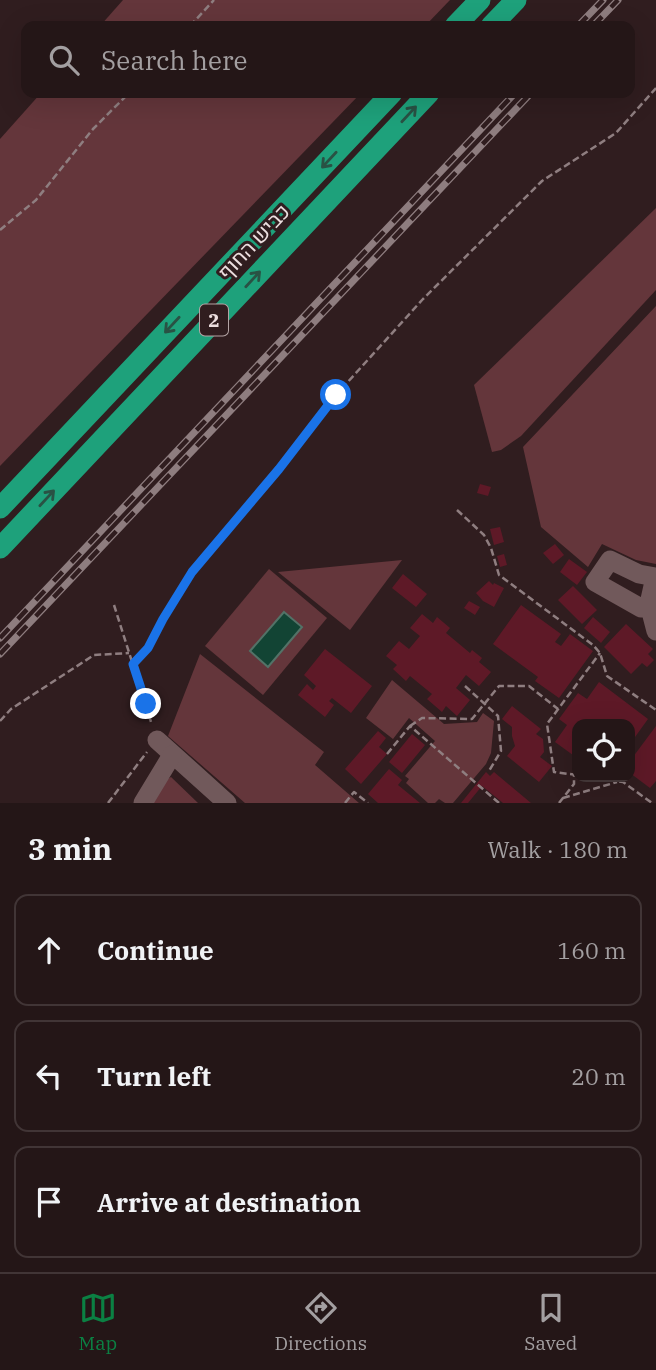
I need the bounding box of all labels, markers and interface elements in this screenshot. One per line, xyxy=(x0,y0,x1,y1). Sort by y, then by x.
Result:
search box xyxy=(21,21,635,98)
icon: search xyxy=(45,41,83,79)
text: Search here xyxy=(101,43,247,77)
one-way arrow xyxy=(401,105,418,122)
one-way arrow xyxy=(320,151,337,168)
street label: כביש החוף xyxy=(211,197,296,285)
one-way arrow xyxy=(245,271,262,288)
road number: 2 xyxy=(200,304,228,336)
one-way arrow xyxy=(164,317,181,334)
route start xyxy=(320,379,351,410)
one-way arrow xyxy=(39,489,55,507)
route end xyxy=(130,688,161,719)
map controls xyxy=(572,719,635,782)
button: locate xyxy=(572,719,635,782)
text: 3 min xyxy=(28,829,112,868)
text: Walk · 180 m xyxy=(487,834,628,864)
icon: ahead xyxy=(30,931,68,969)
text: Continue xyxy=(97,933,214,967)
text: 160 m xyxy=(557,935,626,965)
icon: left xyxy=(30,1057,68,1095)
text: Turn left xyxy=(97,1059,211,1093)
text: 20 m xyxy=(571,1061,626,1091)
icon: arrive xyxy=(30,1183,68,1221)
text: Arrive at destination xyxy=(97,1185,361,1219)
tab: Map xyxy=(79,1289,117,1355)
tab: Directions xyxy=(274,1289,367,1355)
tab: Saved xyxy=(524,1289,577,1355)

